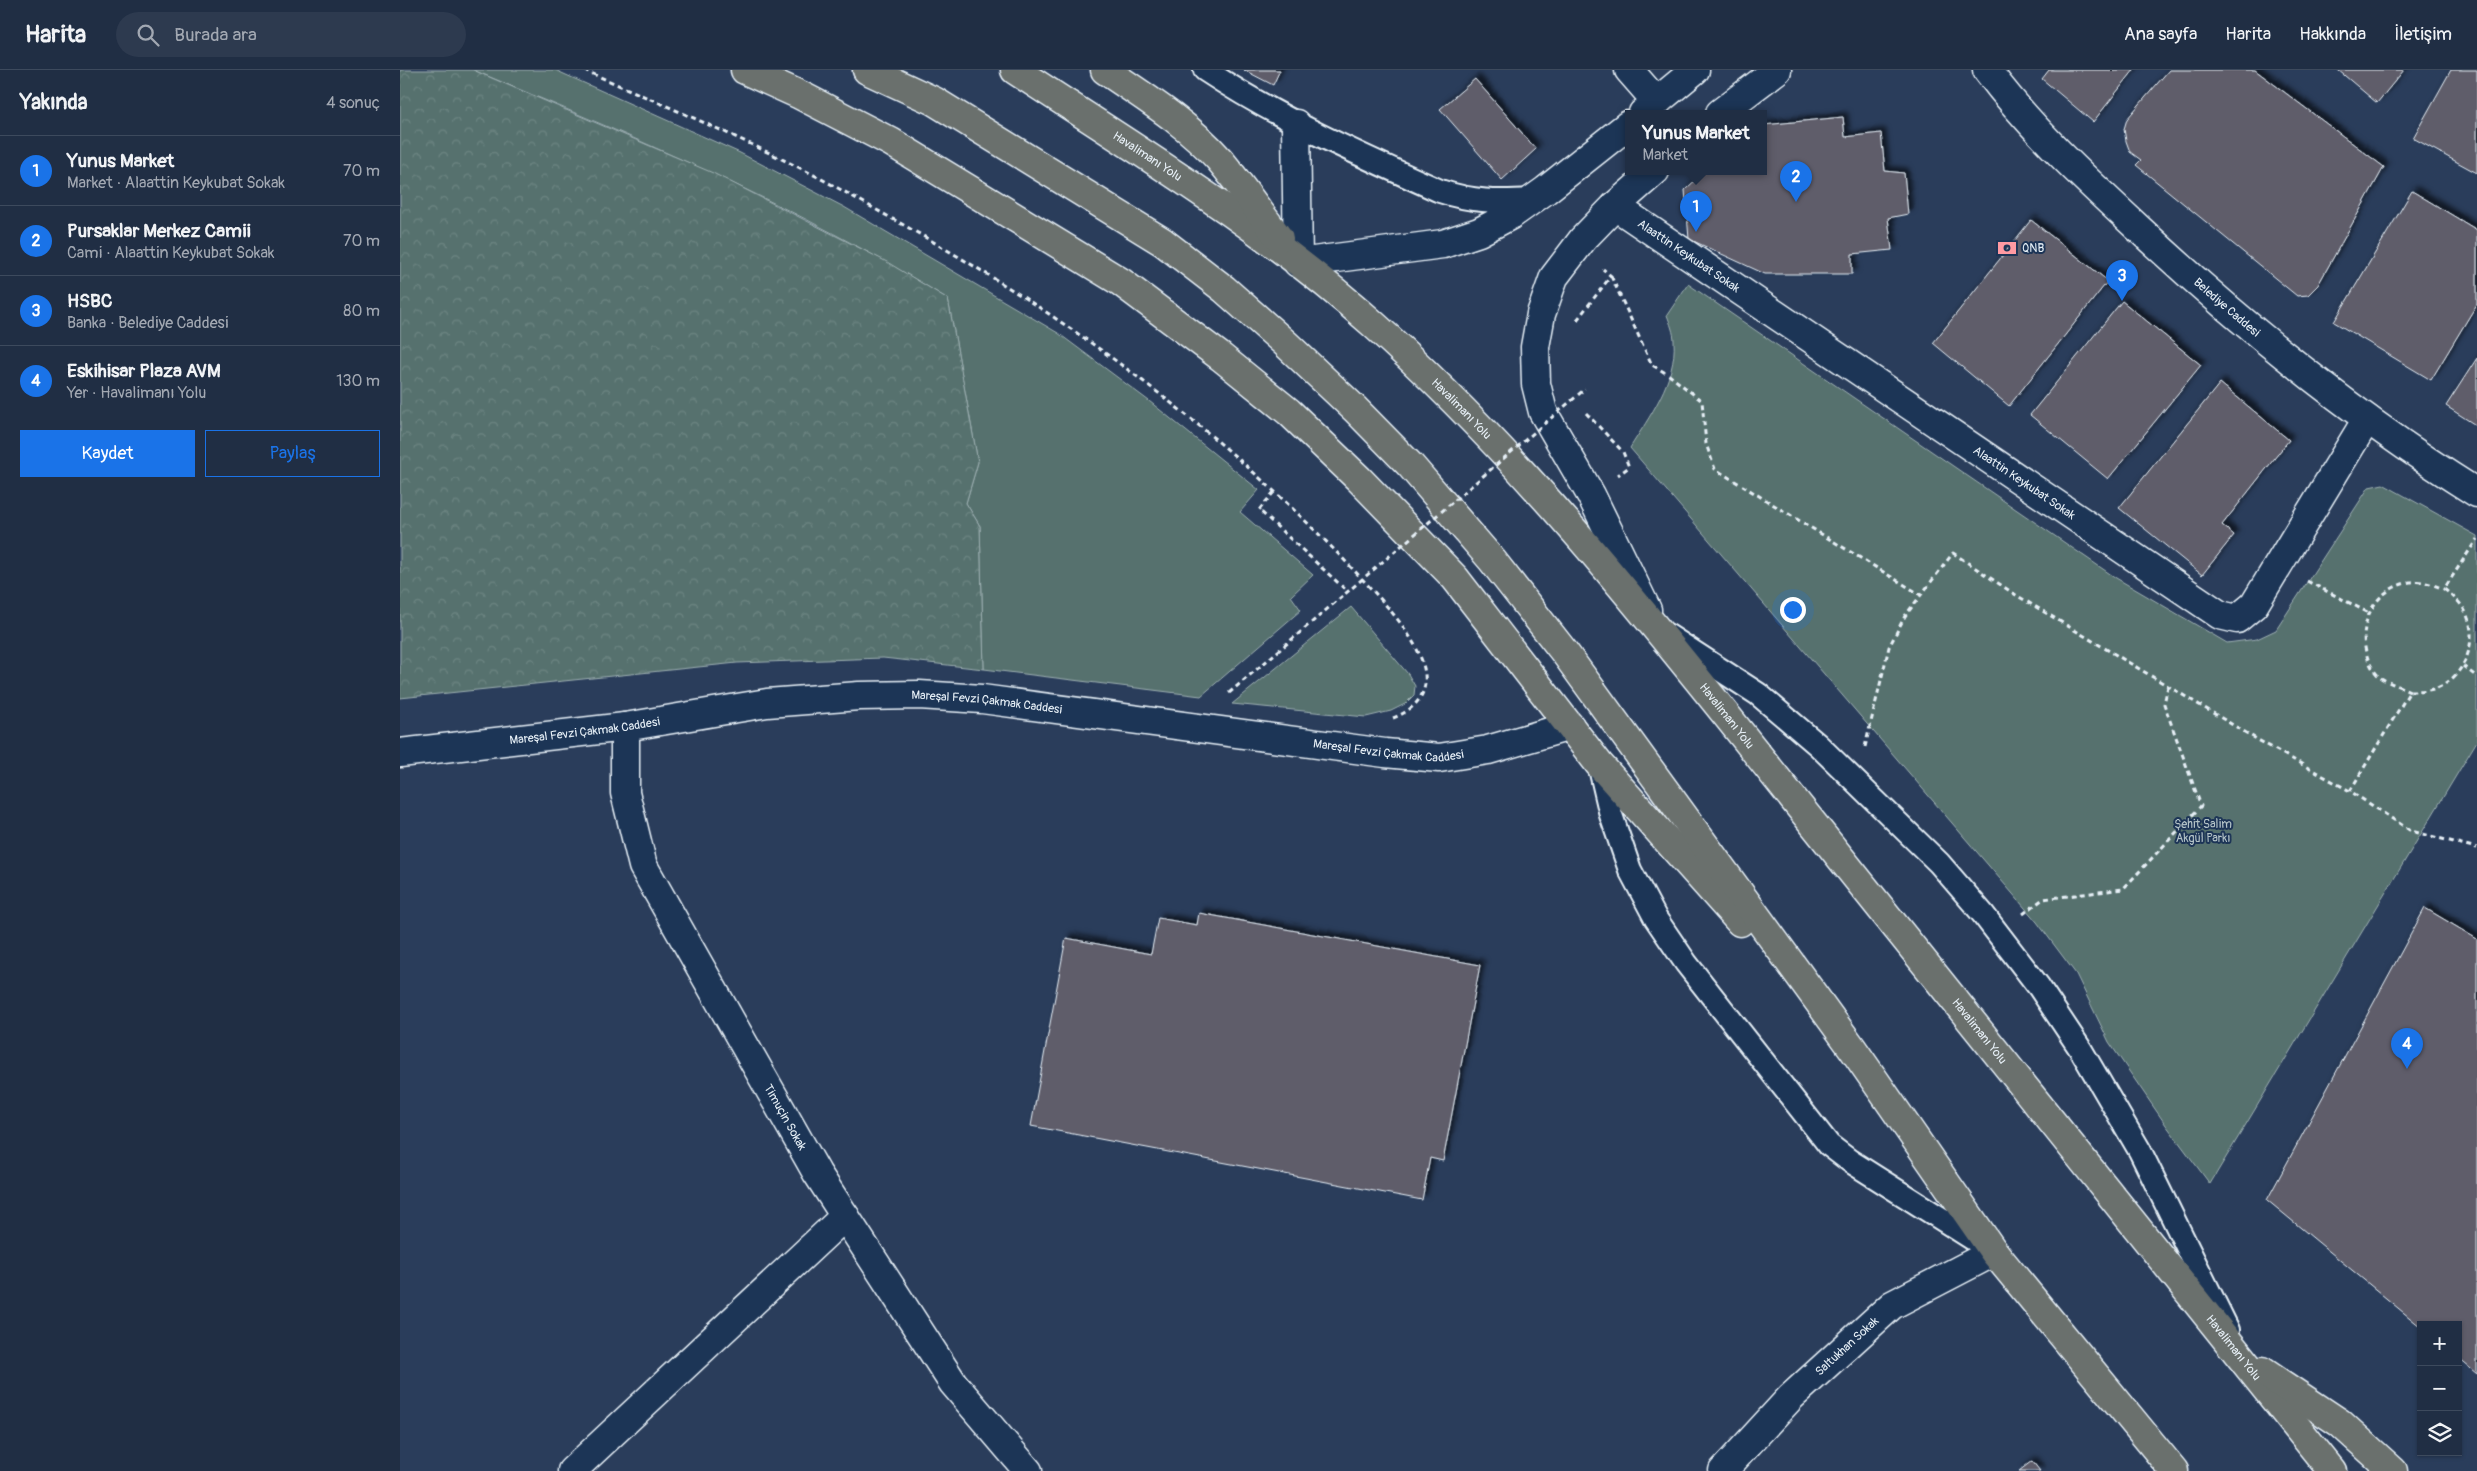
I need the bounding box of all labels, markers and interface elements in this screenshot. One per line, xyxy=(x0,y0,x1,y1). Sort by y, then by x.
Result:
search box xyxy=(116,12,466,57)
text: Harita xyxy=(25,20,86,49)
icon: search xyxy=(134,21,162,49)
text: Burada ara xyxy=(174,23,257,47)
text: Ana sayfa xyxy=(2124,23,2197,46)
text: Harita xyxy=(2225,23,2271,46)
text: Hakkında xyxy=(2299,23,2366,46)
text: İletişim xyxy=(2394,23,2452,46)
text: Yakında xyxy=(20,89,87,116)
text: 4 sonuç xyxy=(326,93,380,113)
popup xyxy=(1625,110,1767,175)
text: Yunus Market xyxy=(1642,121,1750,145)
street label: Havalimanı Yolu xyxy=(1110,128,1185,185)
text: Market xyxy=(1642,145,1688,165)
text: Yunus Market xyxy=(67,149,174,173)
text: 1 xyxy=(33,161,39,181)
text: 70 m xyxy=(343,161,380,181)
pin: 2 xyxy=(1780,161,1812,202)
text: Market · Alaattin Keykubat Sokak xyxy=(67,173,285,193)
pin: 1 xyxy=(1680,191,1712,232)
street label: Alaattin Keykubat Sokak xyxy=(1634,216,1743,296)
text: Pursaklar Merkez Camii xyxy=(67,219,251,243)
text: 2 xyxy=(32,231,40,251)
text: 70 m xyxy=(343,231,380,251)
bank icon: QNB xyxy=(1996,237,2018,259)
place label: QNB xyxy=(2022,241,2044,256)
text: Cami · Alaattin Keykubat Sokak xyxy=(67,243,275,263)
pin: 3 xyxy=(2106,260,2138,301)
street label: Belediye Caddesi xyxy=(2190,275,2263,340)
text: HSBC xyxy=(67,289,113,313)
text: 3 xyxy=(32,301,40,321)
text: 80 m xyxy=(343,301,380,321)
text: Banka · Belediye Caddesi xyxy=(67,313,228,333)
text: Eskihisar Plaza AVM xyxy=(67,359,221,383)
text: 4 xyxy=(31,371,41,391)
text: 130 m xyxy=(336,371,380,391)
street label: Havalimanı Yolu xyxy=(1428,376,1494,443)
text: Yer · Havalimanı Yolu xyxy=(67,383,206,403)
button: Kaydet xyxy=(20,430,195,477)
button: Paylaş xyxy=(205,430,380,477)
street label: Alaattin Keykubat Sokak xyxy=(1970,443,2078,523)
your location xyxy=(1780,597,1806,623)
street label: Havalimanı Yolu xyxy=(1696,680,1757,752)
street label: Mareşal Fevzi Çakmak Caddesi xyxy=(911,688,1063,718)
street label: Mareşal Fevzi Çakmak Caddesi xyxy=(509,714,661,748)
street label: Mareşal Fevzi Çakmak Caddesi xyxy=(1312,736,1465,766)
park label: Şehit Salim Akgül Parkı xyxy=(2174,817,2232,846)
street label: Havalimanı Yolu xyxy=(1948,996,2010,1067)
pin: 4 xyxy=(2391,1028,2423,1069)
street label: Timuçin Sokak xyxy=(760,1082,810,1153)
street label: Havalimanı Yolu xyxy=(2202,1312,2264,1384)
street label: Saltukhan Sokak xyxy=(1812,1314,1882,1379)
map controls xyxy=(2417,1321,2462,1456)
button: + xyxy=(2417,1321,2462,1366)
button: − xyxy=(2417,1366,2462,1411)
button: layers xyxy=(2417,1411,2462,1456)

